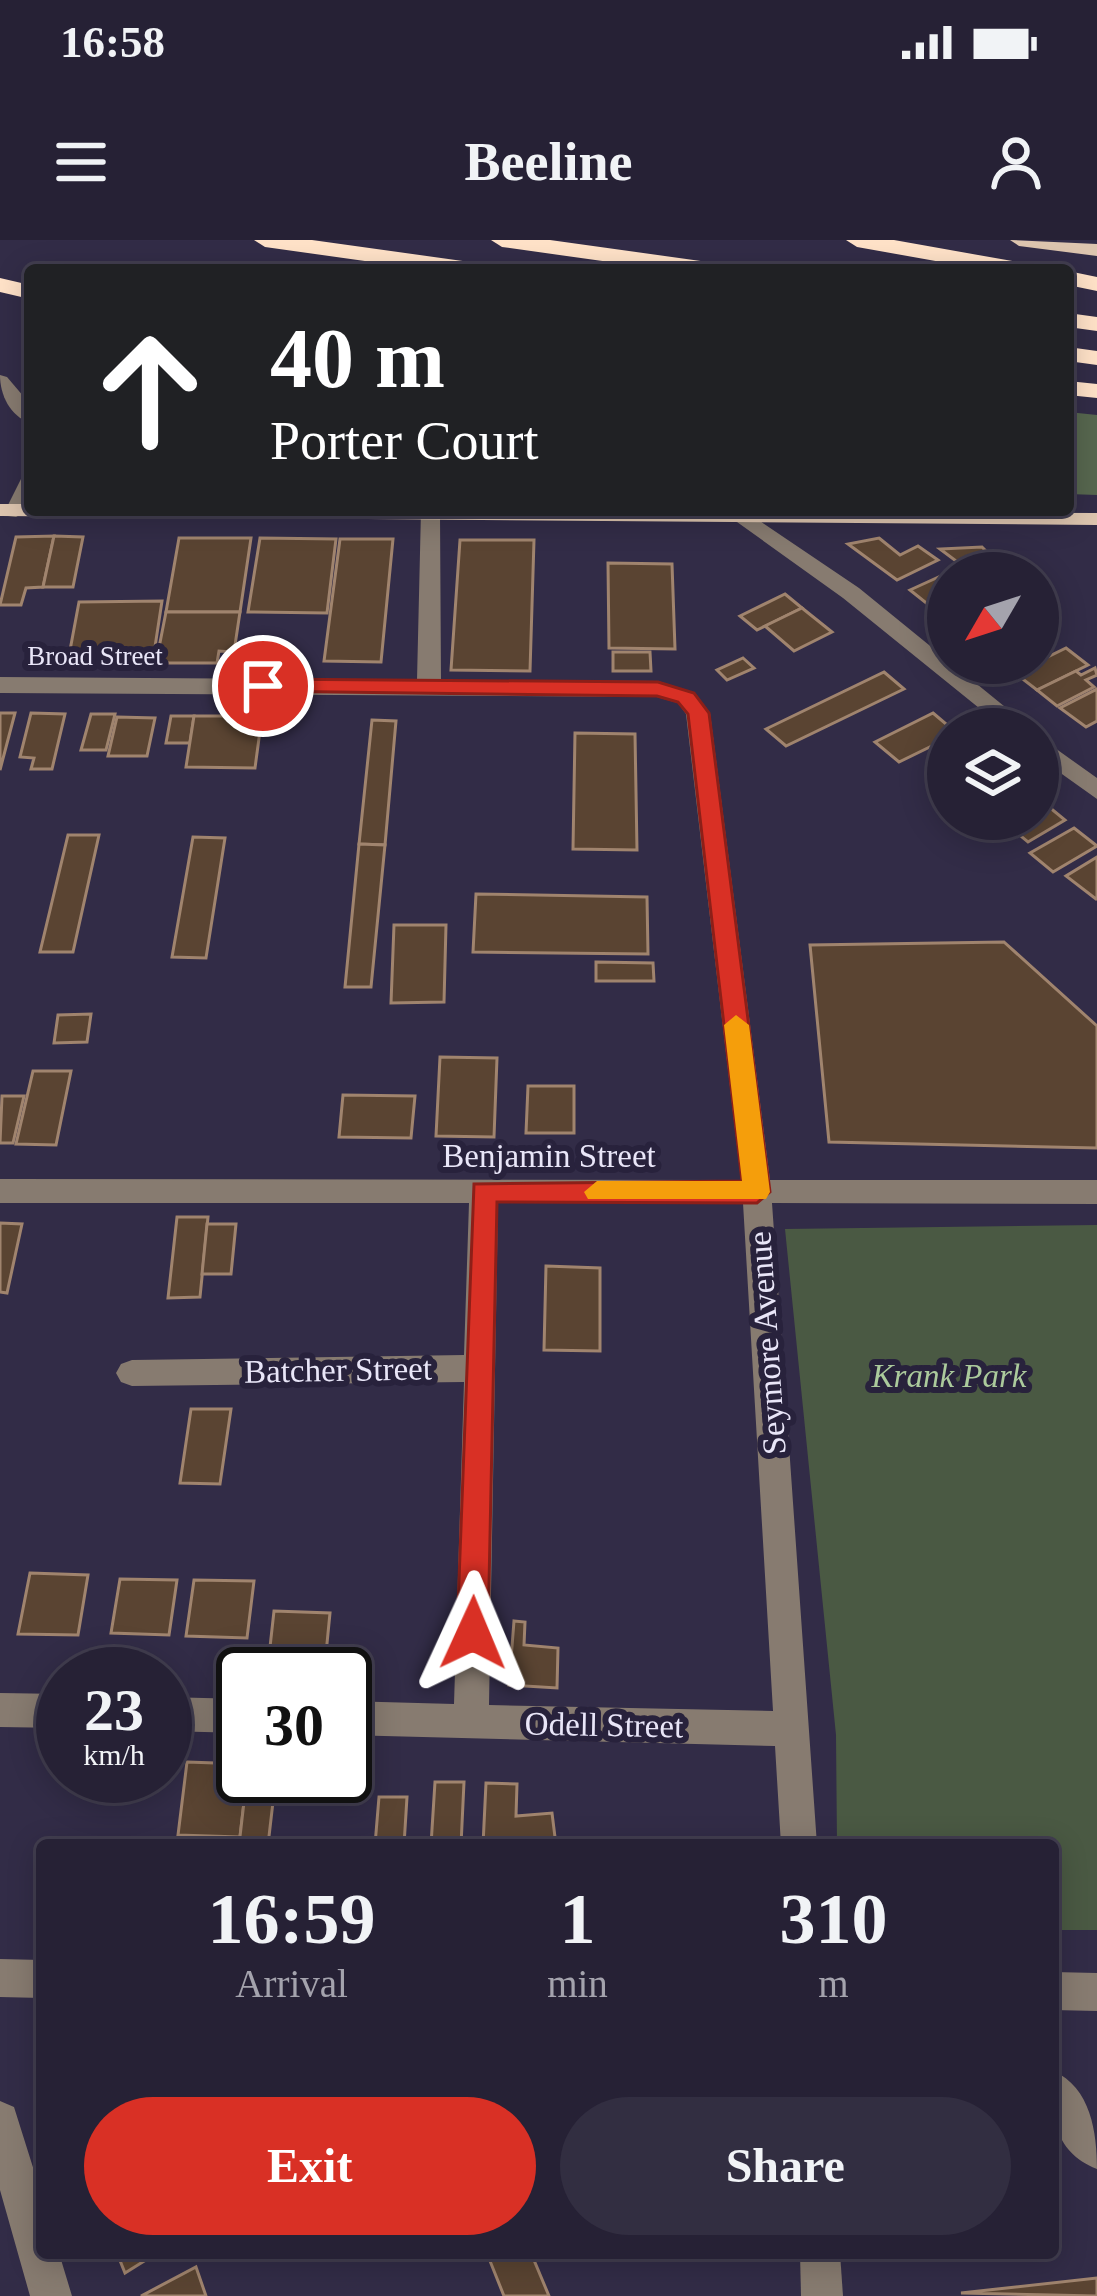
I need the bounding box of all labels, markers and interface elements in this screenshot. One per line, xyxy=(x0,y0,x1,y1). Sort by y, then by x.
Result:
text: 16:58 xyxy=(60,17,165,67)
icon: menu xyxy=(48,129,114,195)
icon: person xyxy=(983,129,1049,195)
text: Beeline xyxy=(465,132,632,192)
icon: ahead xyxy=(72,312,228,468)
text: 40 m xyxy=(270,312,445,405)
text: Porter Court xyxy=(270,411,538,471)
north arrow xyxy=(927,552,1059,684)
map controls xyxy=(927,552,1059,840)
pin xyxy=(212,635,314,737)
street label: Broad Street xyxy=(27,641,163,671)
icon: arrive xyxy=(230,653,296,719)
button: layers xyxy=(927,708,1059,840)
street label: Benjamin Street xyxy=(442,1138,656,1174)
street label: Seymore Avenue xyxy=(741,1230,793,1456)
street label: Batcher Street xyxy=(244,1350,432,1390)
park label: Krank Park xyxy=(871,1358,1028,1394)
position arrow xyxy=(410,1570,536,1696)
speed limit sign: 30 xyxy=(216,1647,372,1803)
text: 23 xyxy=(84,1677,144,1743)
street label: Odell Street xyxy=(524,1706,684,1744)
text: km/h xyxy=(83,1738,145,1771)
text: 16:59 xyxy=(208,1879,376,1959)
text: 1 xyxy=(559,1879,595,1959)
text: 310 xyxy=(779,1879,887,1959)
text: Arrival xyxy=(235,1962,348,2005)
text: min xyxy=(547,1962,608,2005)
text: m xyxy=(818,1962,849,2005)
button: Exit xyxy=(84,2097,536,2235)
button: Share xyxy=(560,2097,1011,2235)

